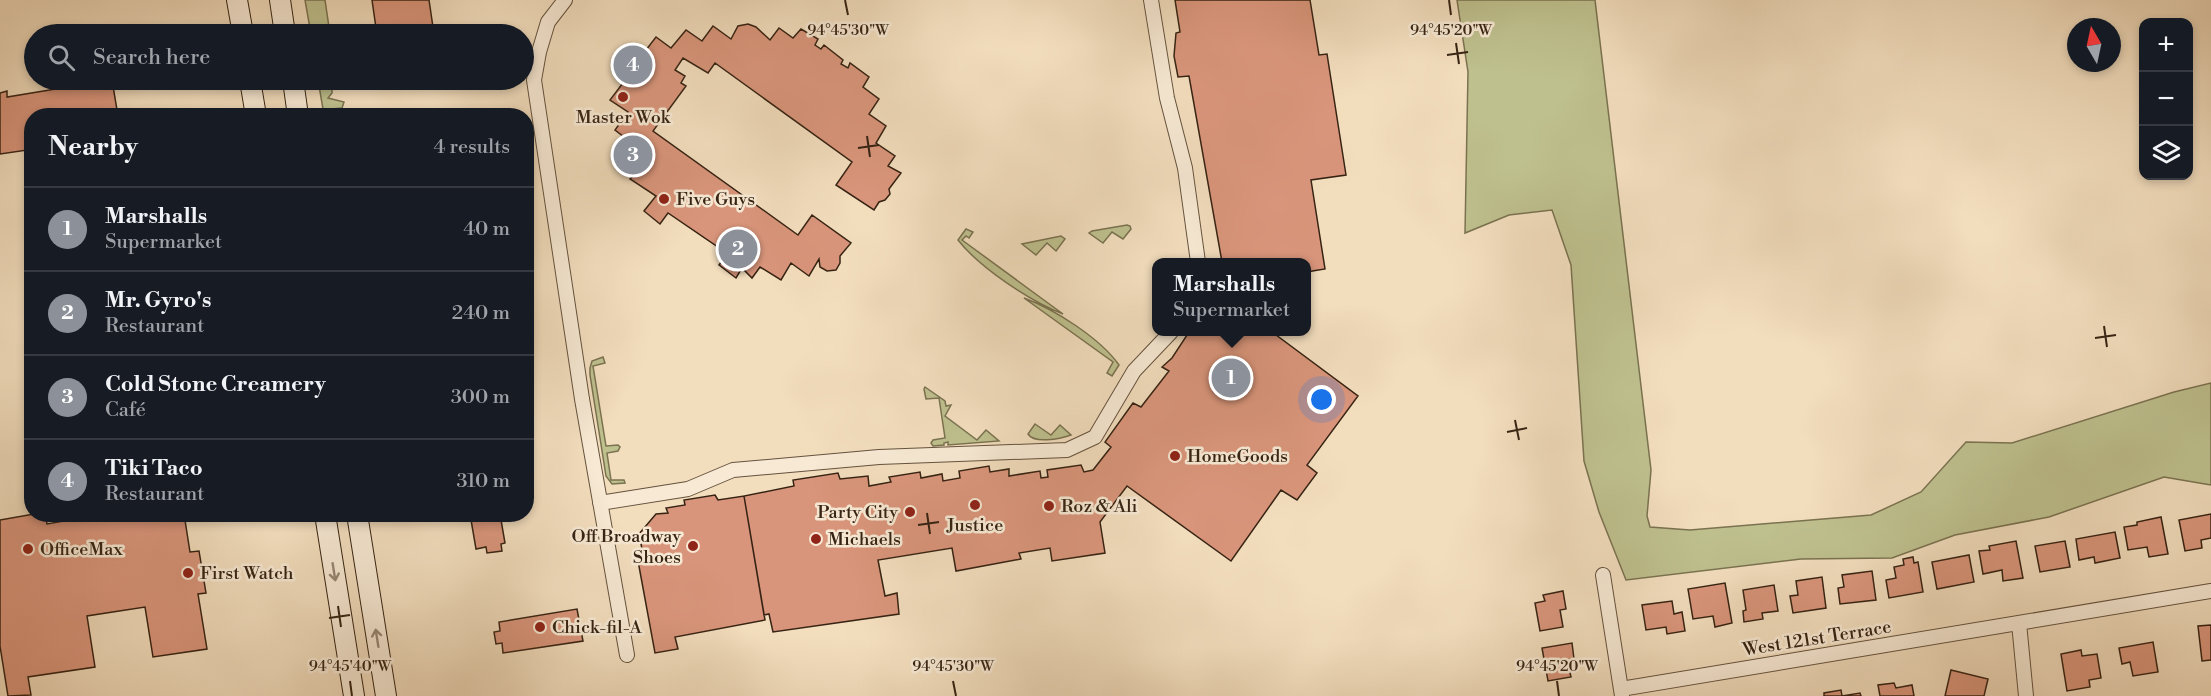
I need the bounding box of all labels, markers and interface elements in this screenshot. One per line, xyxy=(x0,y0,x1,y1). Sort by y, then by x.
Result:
north arrow xyxy=(2067,18,2121,72)
map controls xyxy=(2139,18,2193,180)
button: + xyxy=(2139,18,2193,72)
text: 94°45'30"W xyxy=(807,21,889,40)
text: 94°45'20"W xyxy=(1410,21,1492,40)
search box xyxy=(24,24,534,90)
icon: search xyxy=(45,41,78,74)
pin: 4 xyxy=(614,42,652,88)
text: Search here xyxy=(93,44,210,71)
button: − xyxy=(2139,72,2193,126)
marker: Master Wok xyxy=(616,90,630,104)
place label: Master Wok xyxy=(576,106,672,129)
button: layers xyxy=(2139,126,2193,180)
text: Nearby xyxy=(48,131,138,163)
pin: 3 xyxy=(614,132,652,178)
text: 4 results xyxy=(433,135,510,160)
place label: Five Guys xyxy=(676,188,755,211)
marker: Five Guys xyxy=(657,192,671,206)
text: Marshalls xyxy=(105,203,207,230)
text: 1 xyxy=(63,217,72,242)
text: 40 m xyxy=(463,217,510,242)
pin: 2 xyxy=(718,226,758,272)
text: Supermarket xyxy=(105,230,222,255)
popup xyxy=(1152,258,1311,336)
text: Marshalls xyxy=(1173,271,1275,298)
text: Mr. Gyro's xyxy=(105,287,211,314)
text: Supermarket xyxy=(1173,298,1290,323)
text: 2 xyxy=(61,301,74,326)
text: 240 m xyxy=(452,301,510,326)
text: Restaurant xyxy=(105,314,204,339)
pin: 1 xyxy=(1212,356,1250,400)
text: Cold Stone Creamery xyxy=(105,371,326,398)
text: 3 xyxy=(61,385,74,410)
text: 300 m xyxy=(451,385,510,410)
your location xyxy=(1307,385,1336,414)
text: Café xyxy=(105,398,146,423)
place label: HomeGoods xyxy=(1187,445,1288,468)
marker: HomeGoods xyxy=(1168,449,1182,463)
text: Tiki Taco xyxy=(105,455,203,482)
text: 4 xyxy=(61,469,74,494)
text: 310 m xyxy=(457,469,510,494)
text: Restaurant xyxy=(105,482,204,507)
place label: Roz & Ali xyxy=(1061,495,1138,518)
marker: Justice xyxy=(968,498,982,512)
marker: Roz & Ali xyxy=(1042,499,1056,513)
place label: Party City xyxy=(817,501,898,524)
marker: Party City xyxy=(903,505,917,519)
place label: Justice xyxy=(946,514,1003,537)
place label: Off Broadway Shoes xyxy=(572,525,681,569)
place label: Michaels xyxy=(828,528,901,551)
marker: Michaels xyxy=(809,532,823,546)
place label: OfficeMax xyxy=(40,538,123,561)
marker: Off Broadway Shoes xyxy=(686,539,700,553)
marker: OfficeMax xyxy=(21,542,35,556)
place label: First Watch xyxy=(200,562,294,585)
one-way arrow xyxy=(329,562,340,582)
marker: First Watch xyxy=(181,566,195,580)
street label: West 121st Terrace xyxy=(1740,615,1893,662)
place label: Chick-fil-A xyxy=(552,616,643,639)
marker: Chick-fil-A xyxy=(533,620,547,634)
one-way arrow xyxy=(371,629,382,649)
text: 94°45'40"W xyxy=(309,657,392,676)
text: 94°45'30"W xyxy=(912,657,994,676)
text: 94°45'20"W xyxy=(1516,657,1598,676)

